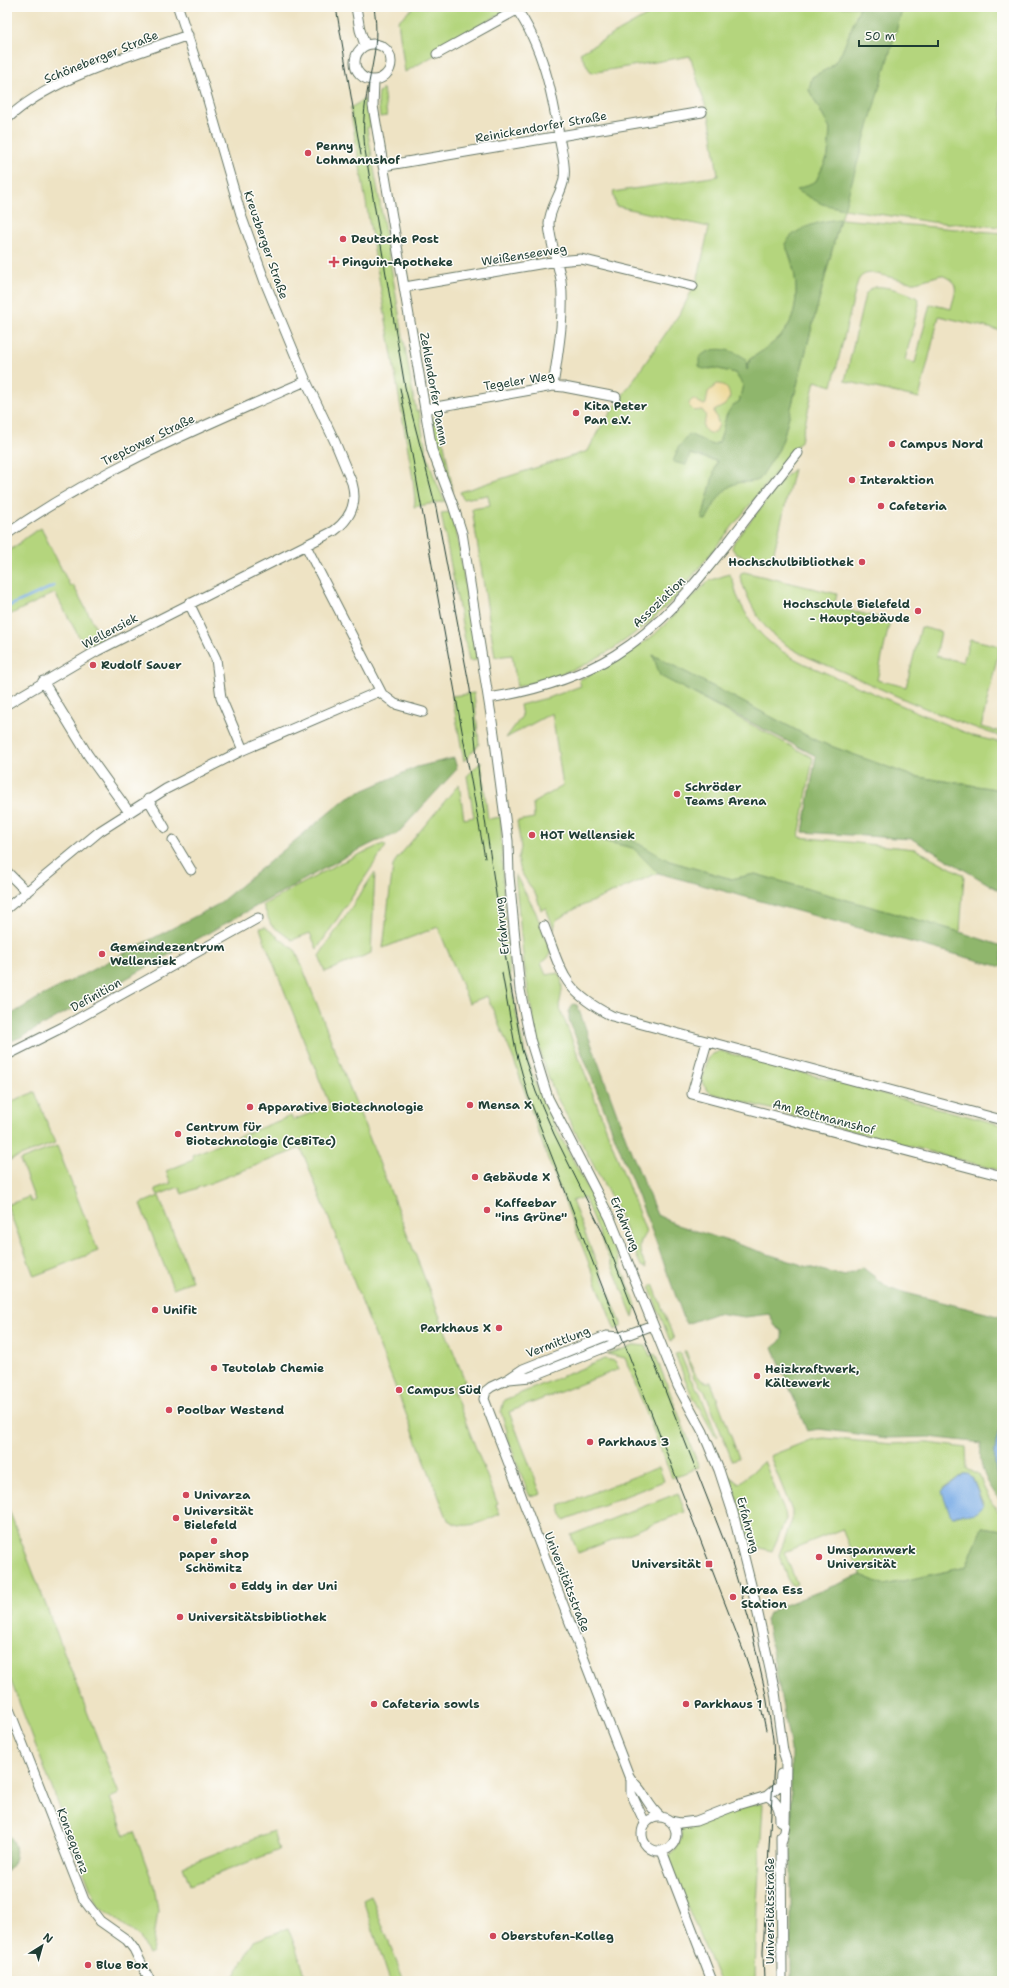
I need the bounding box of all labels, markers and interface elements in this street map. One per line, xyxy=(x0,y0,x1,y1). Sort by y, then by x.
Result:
scale bar xyxy=(859,22,938,48)
street label: Schöneberger Straße xyxy=(42,27,161,87)
text: 50 m xyxy=(865,28,895,44)
street label: Reinickendorfer Straße xyxy=(474,108,608,146)
place label: Penny Lohmannshof xyxy=(316,138,400,168)
marker: Penny Lohmannshof xyxy=(303,148,313,158)
street label: Kreuzberger Straße xyxy=(240,189,292,302)
place label: Deutsche Post xyxy=(351,231,439,247)
marker: Deutsche Post xyxy=(338,234,348,244)
street label: Weißenseeweg xyxy=(480,240,568,270)
place label: Pinguin-Apotheke xyxy=(342,254,453,270)
marker: Pinguin-Apotheke xyxy=(329,257,339,267)
street label: Zehlendorfer Damm xyxy=(416,331,452,447)
street label: Tegeler Weg xyxy=(482,368,556,394)
place label: Kita Peter Pan e.V. xyxy=(584,398,648,428)
marker: Kita Peter Pan e.V. xyxy=(571,408,581,418)
street label: Treptower Straße xyxy=(99,410,198,470)
place label: Campus Nord xyxy=(900,436,983,452)
marker: Campus Nord xyxy=(887,439,897,449)
place label: Interaktion xyxy=(860,472,934,488)
marker: Interaktion xyxy=(847,475,857,485)
place label: Cafeteria xyxy=(889,498,948,514)
marker: Cafeteria xyxy=(876,501,886,511)
place label: Hochschulbibliothek xyxy=(728,554,854,570)
marker: Hochschulbibliothek xyxy=(857,557,867,567)
street label: Assoziation xyxy=(629,573,689,631)
place label: Hochschule Bielefeld - Hauptgebäude xyxy=(783,596,910,626)
marker: Hochschule Bielefeld - Hauptgebäude xyxy=(913,606,923,616)
street label: Wellensiek xyxy=(79,610,141,652)
place label: Rudolf Sauer xyxy=(101,657,182,673)
marker: Rudolf Sauer xyxy=(88,660,98,670)
place label: Schröder Teams Arena xyxy=(685,779,767,809)
marker: Schröder Teams Arena xyxy=(672,789,682,799)
place label: HOT Wellensiek xyxy=(540,827,635,843)
marker: HOT Wellensiek xyxy=(527,830,537,840)
street label: Erfahrung xyxy=(491,897,513,955)
place label: Gemeindezentrum Wellensiek xyxy=(110,939,225,969)
marker: Gemeindezentrum Wellensiek xyxy=(97,949,107,959)
street label: Definition xyxy=(68,975,124,1015)
street label: Am Rottmannshof xyxy=(771,1096,878,1139)
place label: Mensa X xyxy=(478,1097,532,1113)
place label: Apparative Biotechnologie xyxy=(258,1099,424,1115)
marker: Mensa X xyxy=(465,1100,475,1110)
marker: Apparative Biotechnologie xyxy=(245,1102,255,1112)
place label: Centrum für Biotechnologie (CeBiTec) xyxy=(186,1119,336,1149)
marker: Centrum für Biotechnologie (CeBiTec) xyxy=(173,1129,183,1139)
place label: Gebäude X xyxy=(483,1169,550,1185)
marker: Gebäude X xyxy=(470,1172,480,1182)
street label: Erfahrung xyxy=(606,1194,644,1254)
place label: Kaffeebar "ins Grüne" xyxy=(495,1195,567,1225)
marker: Kaffeebar "ins Grüne" xyxy=(482,1205,492,1215)
place label: Unifit xyxy=(163,1302,197,1318)
marker: Unifit xyxy=(150,1305,160,1315)
place label: Parkhaus X xyxy=(420,1320,491,1336)
street label: Vermittlung xyxy=(524,1322,592,1362)
marker: Parkhaus X xyxy=(494,1323,504,1333)
place label: Teutolab Chemie xyxy=(222,1360,324,1376)
place label: Heizkraftwerk, Kältewerk xyxy=(765,1361,859,1391)
marker: Teutolab Chemie xyxy=(209,1363,219,1373)
marker: Heizkraftwerk, Kältewerk xyxy=(752,1371,762,1381)
place label: Campus Süd xyxy=(407,1382,481,1398)
marker: Campus Süd xyxy=(394,1385,404,1395)
place label: Poolbar Westend xyxy=(177,1402,284,1418)
marker: Poolbar Westend xyxy=(164,1405,174,1415)
place label: Parkhaus 3 xyxy=(598,1434,669,1450)
marker: Parkhaus 3 xyxy=(585,1437,595,1447)
place label: Univarza xyxy=(194,1487,251,1503)
marker: Univarza xyxy=(181,1490,191,1500)
street label: Erfahrung xyxy=(733,1495,763,1555)
place label: Universität Bielefeld xyxy=(184,1503,254,1533)
marker: Universität Bielefeld xyxy=(171,1513,181,1523)
street label: Universitätsstraße xyxy=(540,1529,594,1635)
marker: paper shop Schömitz xyxy=(209,1536,219,1546)
place label: Umspannwerk Universität xyxy=(827,1542,916,1572)
place label: paper shop Schömitz xyxy=(179,1546,249,1576)
marker: Umspannwerk Universität xyxy=(814,1552,824,1562)
place label: Universität xyxy=(632,1556,701,1572)
marker: Universität xyxy=(704,1559,714,1569)
place label: Eddy in der Uni xyxy=(241,1578,338,1594)
marker: Eddy in der Uni xyxy=(228,1581,238,1591)
place label: Korea Ess Station xyxy=(741,1582,803,1612)
marker: Korea Ess Station xyxy=(728,1592,738,1602)
place label: Universitätsbibliothek xyxy=(188,1609,327,1625)
marker: Universitätsbibliothek xyxy=(175,1612,185,1622)
place label: Cafeteria sowls xyxy=(382,1696,480,1712)
place label: Parkhaus 1 xyxy=(694,1696,762,1712)
marker: Cafeteria sowls xyxy=(369,1699,379,1709)
marker: Parkhaus 1 xyxy=(681,1699,691,1709)
street label: Konsequenz xyxy=(53,1806,93,1876)
street label: Universitätsstraße xyxy=(762,1858,778,1964)
north arrow xyxy=(22,1926,62,1966)
place label: Oberstufen-Kolleg xyxy=(501,1928,614,1944)
text: N xyxy=(40,1930,56,1947)
marker: Oberstufen-Kolleg xyxy=(488,1931,498,1941)
place label: Blue Box xyxy=(96,1957,148,1973)
marker: Blue Box xyxy=(83,1960,93,1970)

